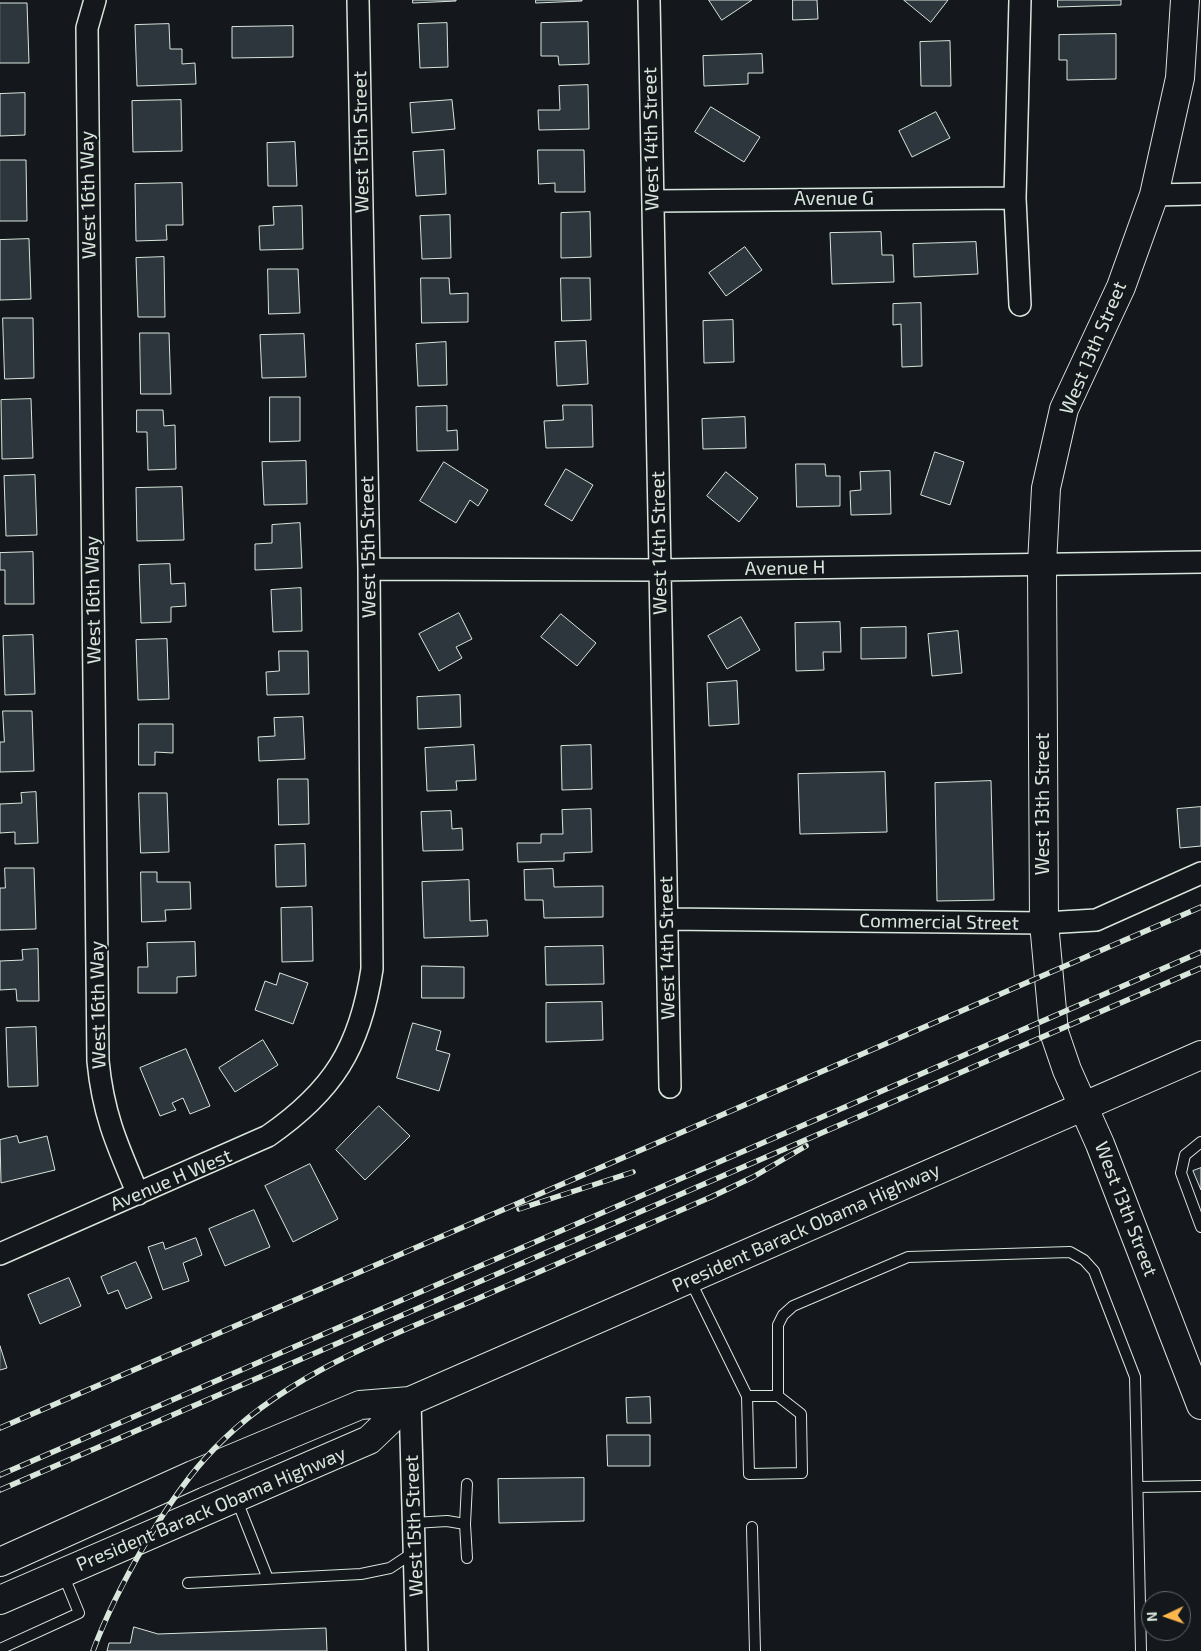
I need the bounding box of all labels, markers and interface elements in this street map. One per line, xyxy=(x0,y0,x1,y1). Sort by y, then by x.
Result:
street label: West 14th Street xyxy=(638,67,664,211)
street label: West 15th Street xyxy=(348,71,374,213)
street label: West 16th Way xyxy=(75,131,101,259)
street label: Avenue G xyxy=(794,188,874,210)
street label: West 13th Street xyxy=(1055,278,1131,418)
street label: West 14th Street xyxy=(646,471,672,615)
street label: West 15th Street xyxy=(355,476,381,618)
street label: West 16th Way xyxy=(80,536,106,664)
street label: Avenue H xyxy=(745,556,825,580)
street label: West 13th Street xyxy=(1032,733,1054,875)
street label: West 14th Street xyxy=(654,876,680,1020)
street label: Commercial Street xyxy=(859,909,1019,935)
street label: West 16th Way xyxy=(85,941,111,1069)
street label: West 13th Street xyxy=(1090,1138,1162,1280)
street label: Avenue H West xyxy=(107,1144,235,1216)
street label: President Barack Obama Highway xyxy=(669,1158,943,1298)
street label: President Barack Obama Highway xyxy=(73,1442,349,1576)
street label: West 15th Street xyxy=(400,1455,428,1597)
north arrow xyxy=(1141,1591,1191,1641)
text: N xyxy=(1143,1611,1160,1622)

